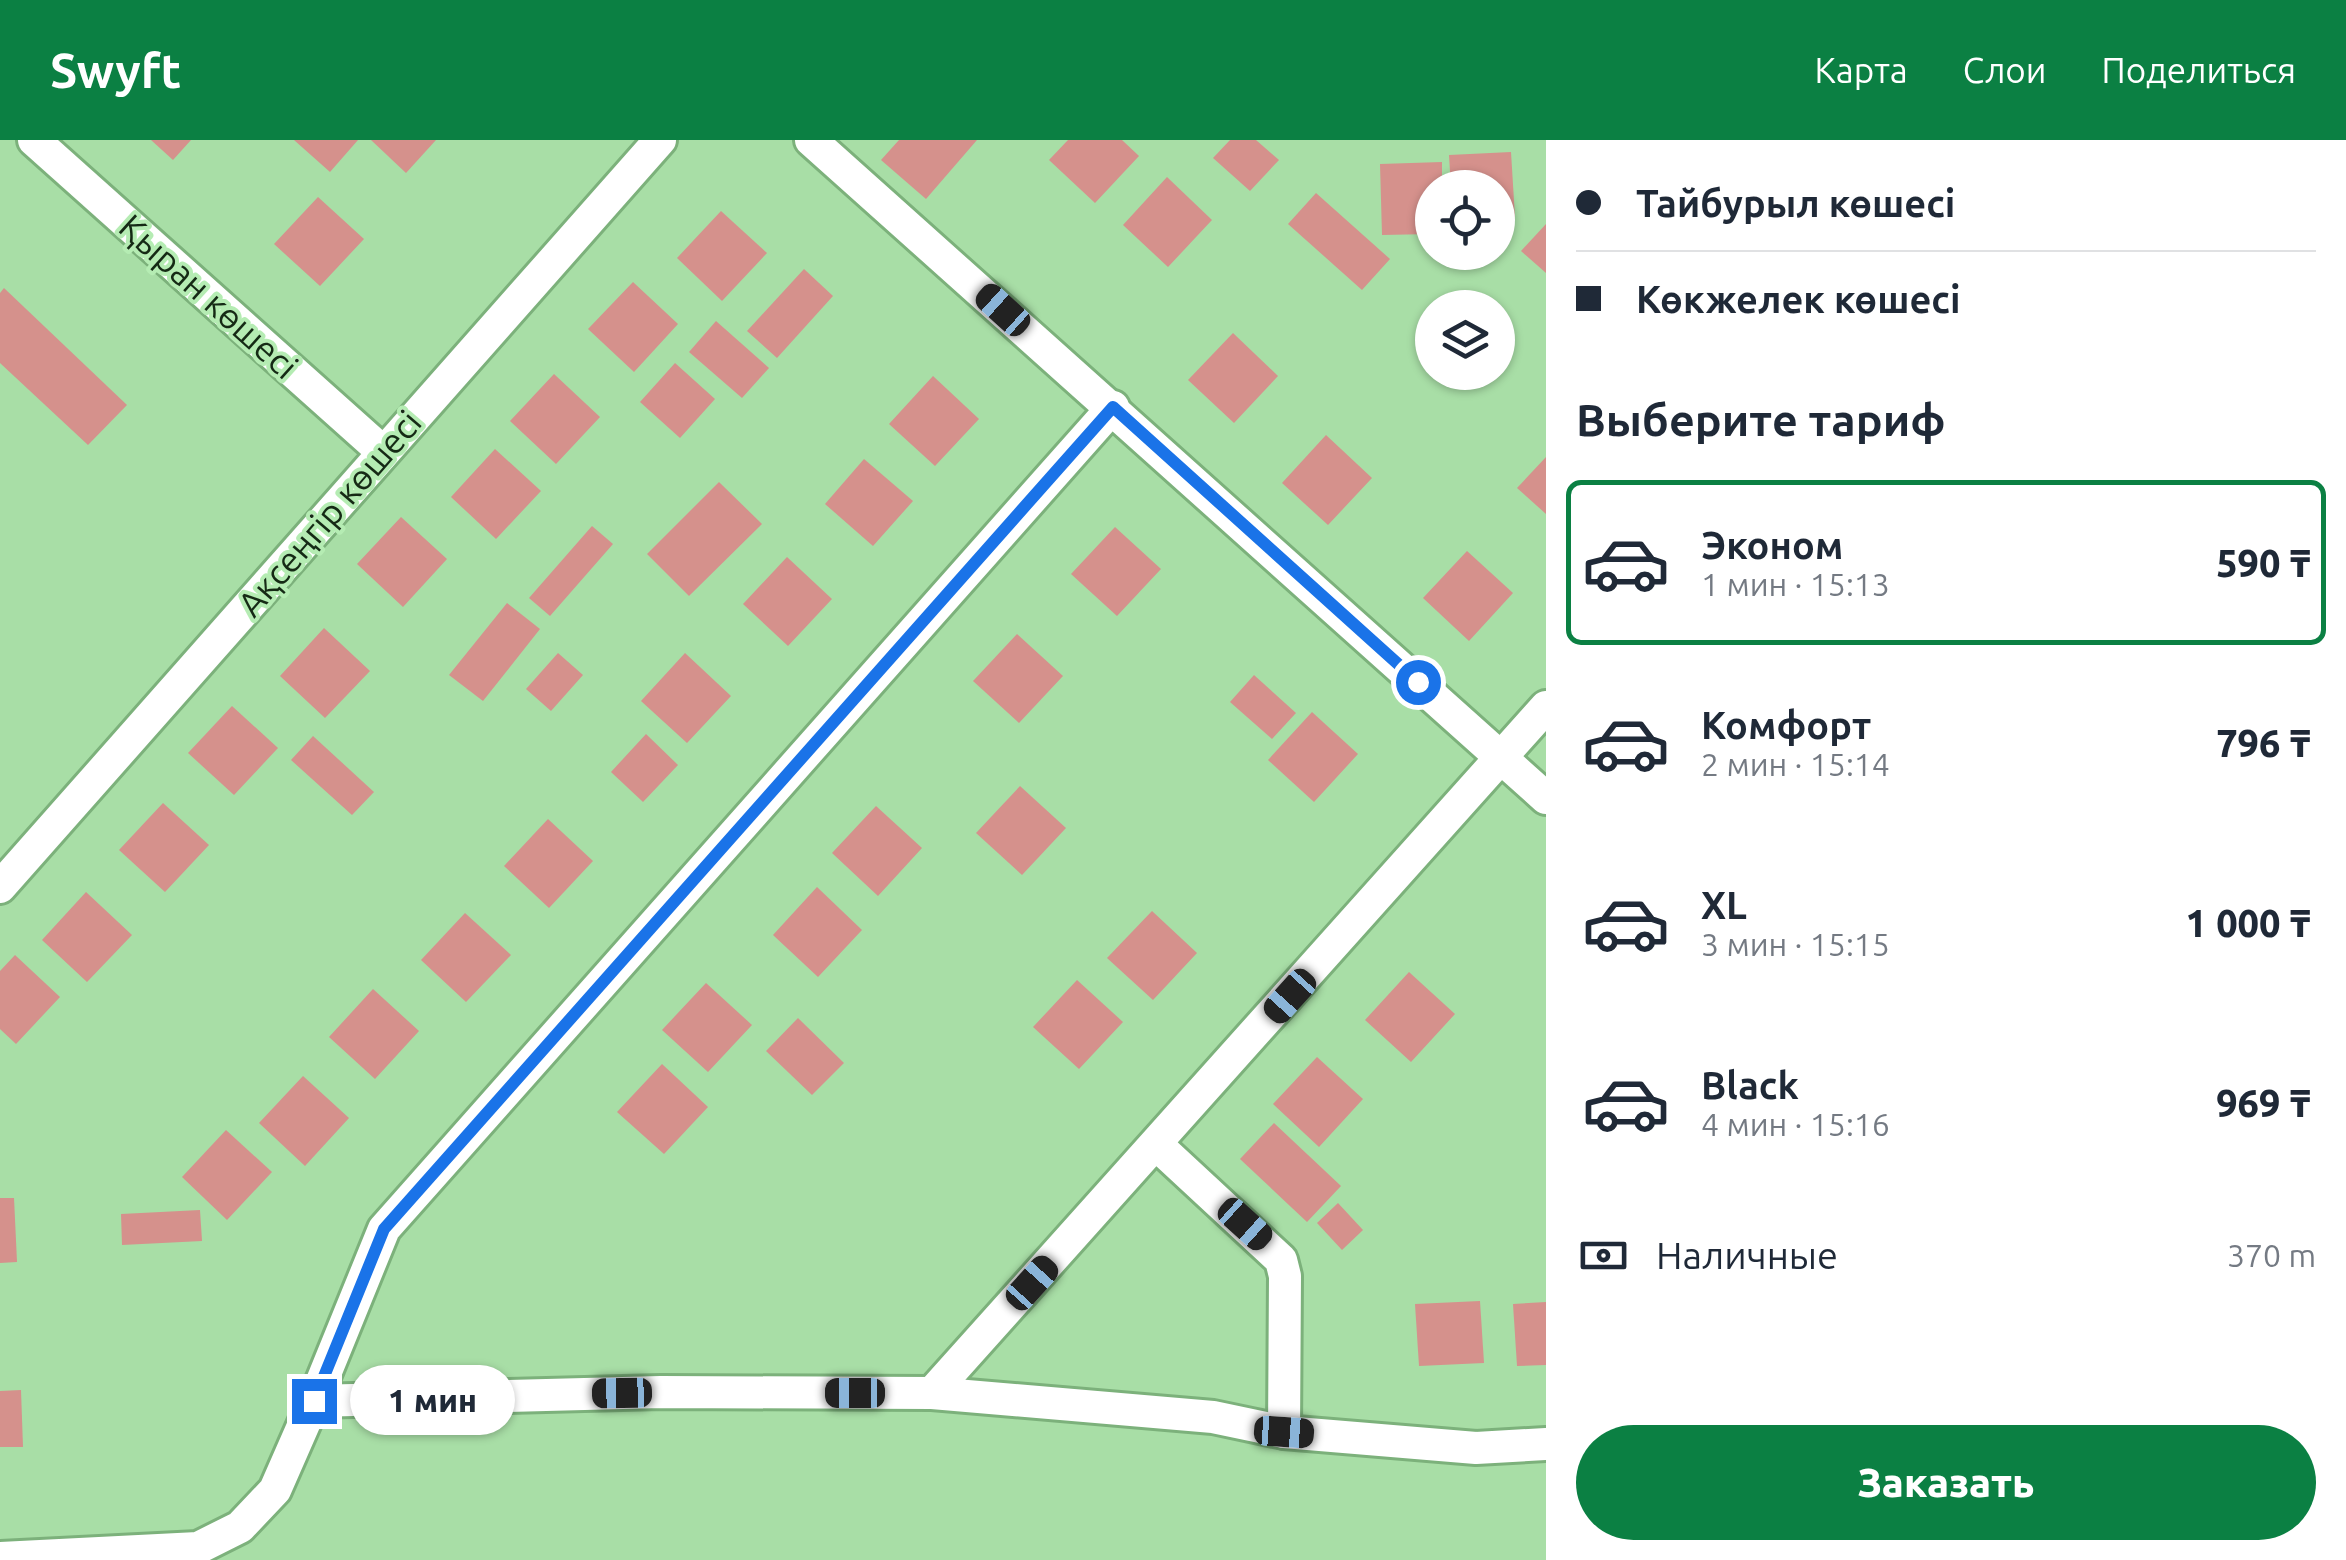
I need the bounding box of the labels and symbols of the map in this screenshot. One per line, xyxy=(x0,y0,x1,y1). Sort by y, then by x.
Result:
street label: Қыран көшесі xyxy=(112,206,306,386)
car xyxy=(971,279,1035,341)
street label: Ақсеңгір көшесі xyxy=(229,402,429,624)
route start xyxy=(1396,660,1441,705)
car xyxy=(1259,964,1321,1028)
car xyxy=(1213,1193,1277,1255)
car xyxy=(1001,1251,1063,1315)
callout: 1 мин xyxy=(349,1366,514,1436)
car xyxy=(592,1377,652,1409)
car xyxy=(825,1378,885,1408)
route end xyxy=(292,1379,337,1424)
car xyxy=(1253,1415,1315,1449)

